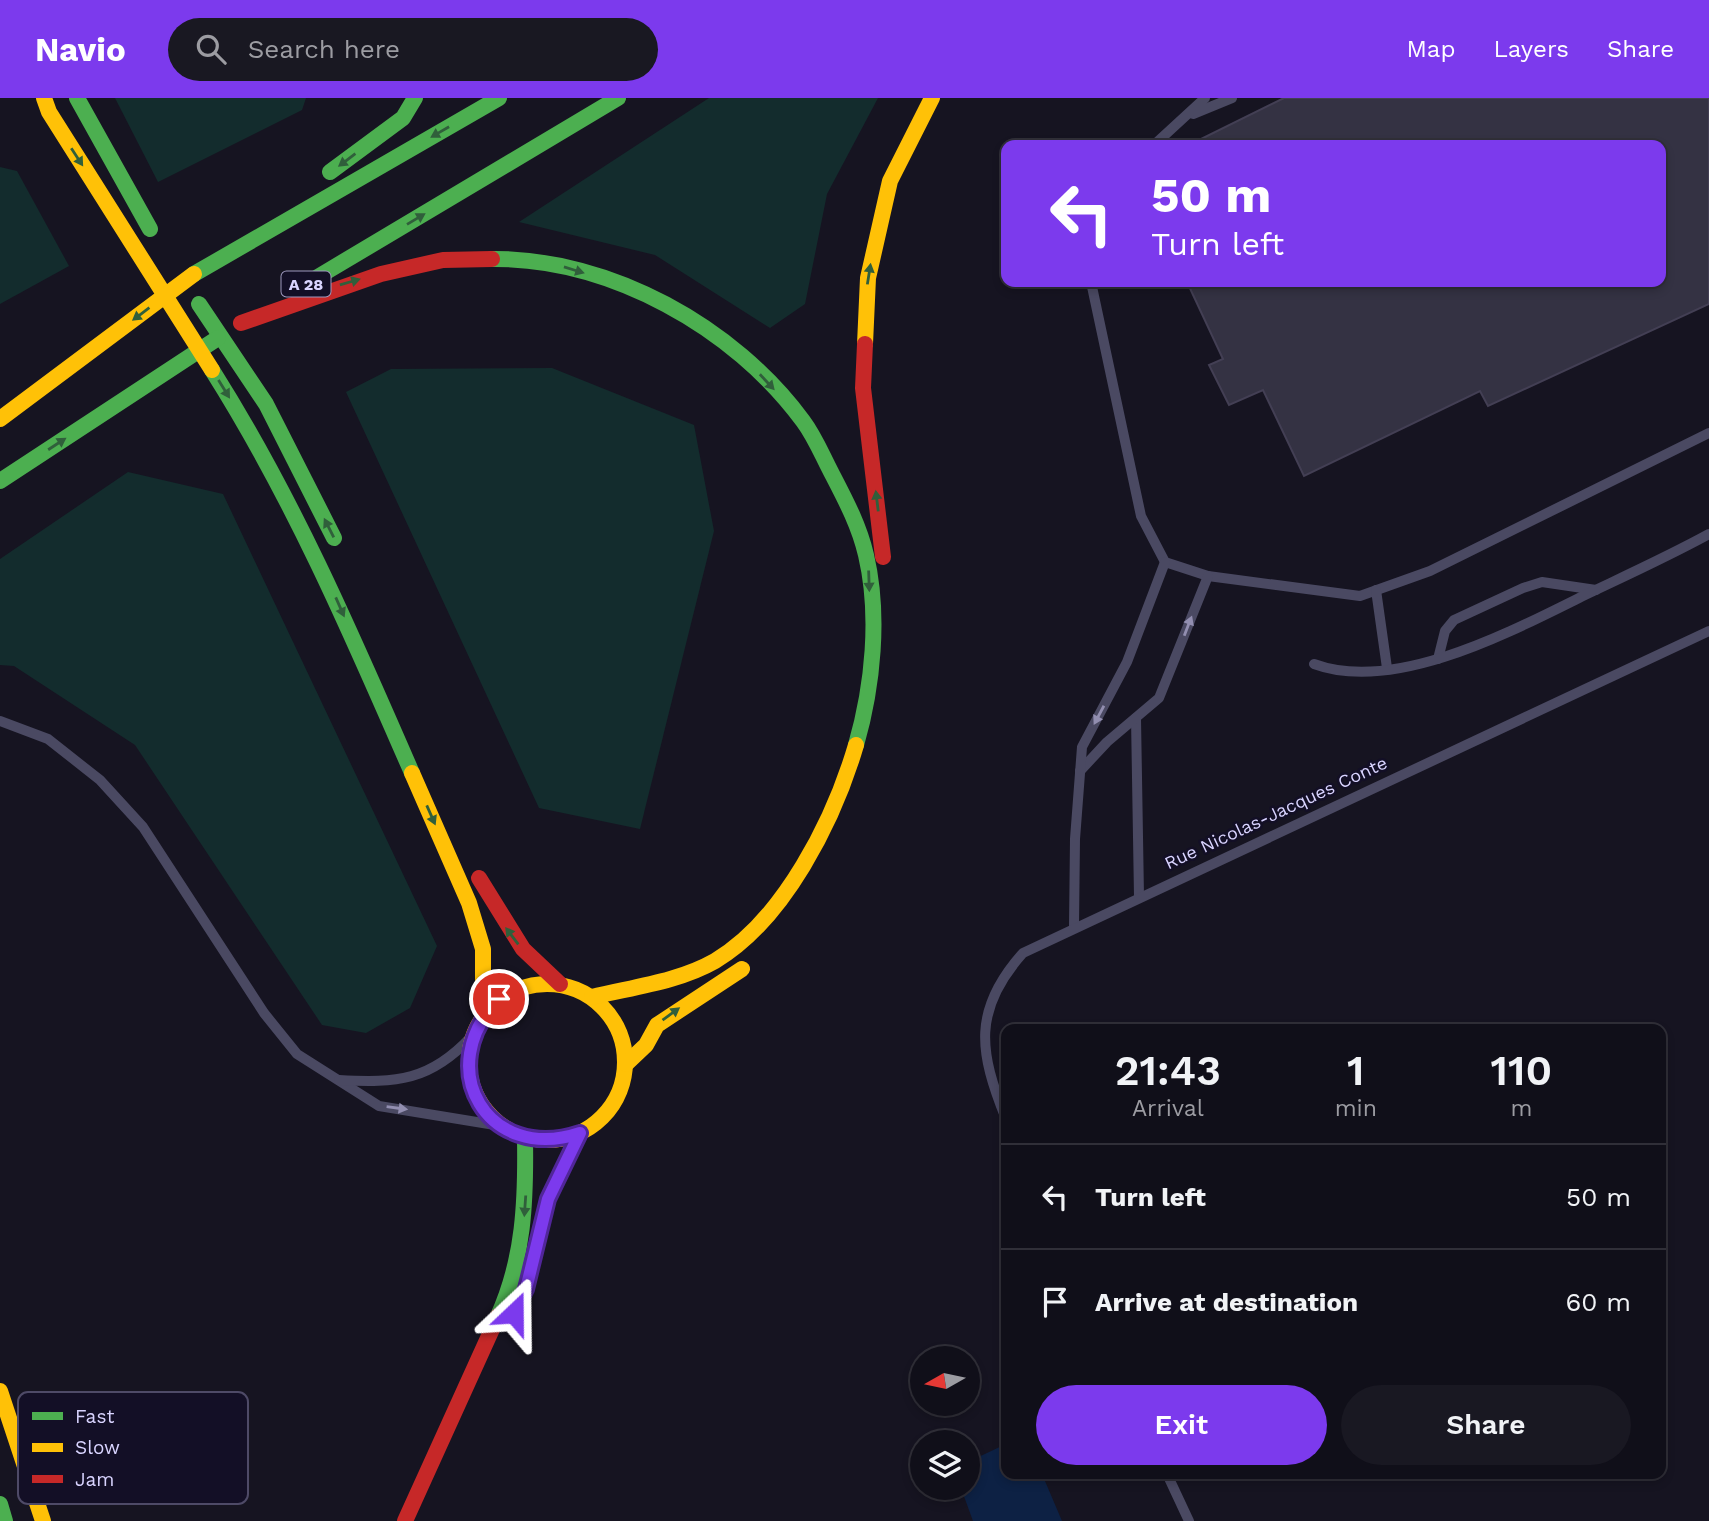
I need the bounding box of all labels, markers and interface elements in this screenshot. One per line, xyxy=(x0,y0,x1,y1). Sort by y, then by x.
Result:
search box xyxy=(168,18,658,81)
text: Navio xyxy=(35,30,126,69)
icon: search xyxy=(192,30,230,68)
text: Search here xyxy=(248,34,400,64)
text: Map xyxy=(1407,35,1455,63)
text: Layers xyxy=(1493,35,1569,63)
text: Share xyxy=(1607,35,1674,63)
one-way arrow xyxy=(430,126,449,138)
one-way arrow xyxy=(71,148,84,167)
one-way arrow xyxy=(338,152,356,166)
text: 50 m xyxy=(1151,166,1271,224)
icon: left xyxy=(1036,168,1127,259)
one-way arrow xyxy=(406,212,425,225)
text: Turn left xyxy=(1151,225,1284,263)
one-way arrow xyxy=(864,263,875,285)
one-way arrow xyxy=(564,266,585,276)
road number: A 28 xyxy=(282,272,330,296)
one-way arrow xyxy=(340,276,361,286)
one-way arrow xyxy=(132,306,150,320)
one-way arrow xyxy=(759,374,776,391)
one-way arrow xyxy=(217,379,230,398)
one-way arrow xyxy=(48,437,66,451)
one-way arrow xyxy=(871,490,882,512)
one-way arrow xyxy=(324,518,335,538)
one-way arrow xyxy=(864,570,875,592)
one-way arrow xyxy=(335,596,346,617)
one-way arrow xyxy=(1183,616,1194,637)
one-way arrow xyxy=(1093,705,1105,725)
street label: Rue Nicolas-Jacques Conte xyxy=(1161,752,1390,873)
one-way arrow xyxy=(425,805,437,825)
one-way arrow xyxy=(505,927,519,946)
pin xyxy=(469,969,529,1029)
icon: arrive xyxy=(480,980,518,1018)
one-way arrow xyxy=(662,1008,680,1022)
text: 21:43 xyxy=(1115,1046,1221,1095)
text: 1 xyxy=(1347,1046,1365,1095)
text: 110 xyxy=(1491,1046,1552,1095)
text: Arrival xyxy=(1132,1095,1204,1122)
text: min xyxy=(1335,1095,1377,1122)
text: m xyxy=(1510,1095,1532,1122)
one-way arrow xyxy=(387,1103,409,1114)
icon: left xyxy=(1036,1178,1074,1216)
text: Turn left xyxy=(1095,1182,1206,1212)
text: 50 m xyxy=(1566,1182,1631,1212)
one-way arrow xyxy=(519,1195,530,1217)
position arrow xyxy=(477,1276,551,1350)
icon: arrive xyxy=(1036,1283,1074,1321)
text: Arrive at destination xyxy=(1095,1287,1358,1317)
text: 60 m xyxy=(1565,1287,1631,1317)
north arrow xyxy=(910,1346,980,1416)
map controls xyxy=(910,1346,980,1500)
button: Exit xyxy=(1036,1385,1327,1465)
button: Share xyxy=(1341,1385,1631,1465)
legend xyxy=(18,1392,248,1504)
text: Fast xyxy=(75,1405,114,1428)
button: layers xyxy=(910,1430,980,1500)
text: Slow xyxy=(75,1436,120,1459)
text: Jam xyxy=(75,1468,114,1491)

